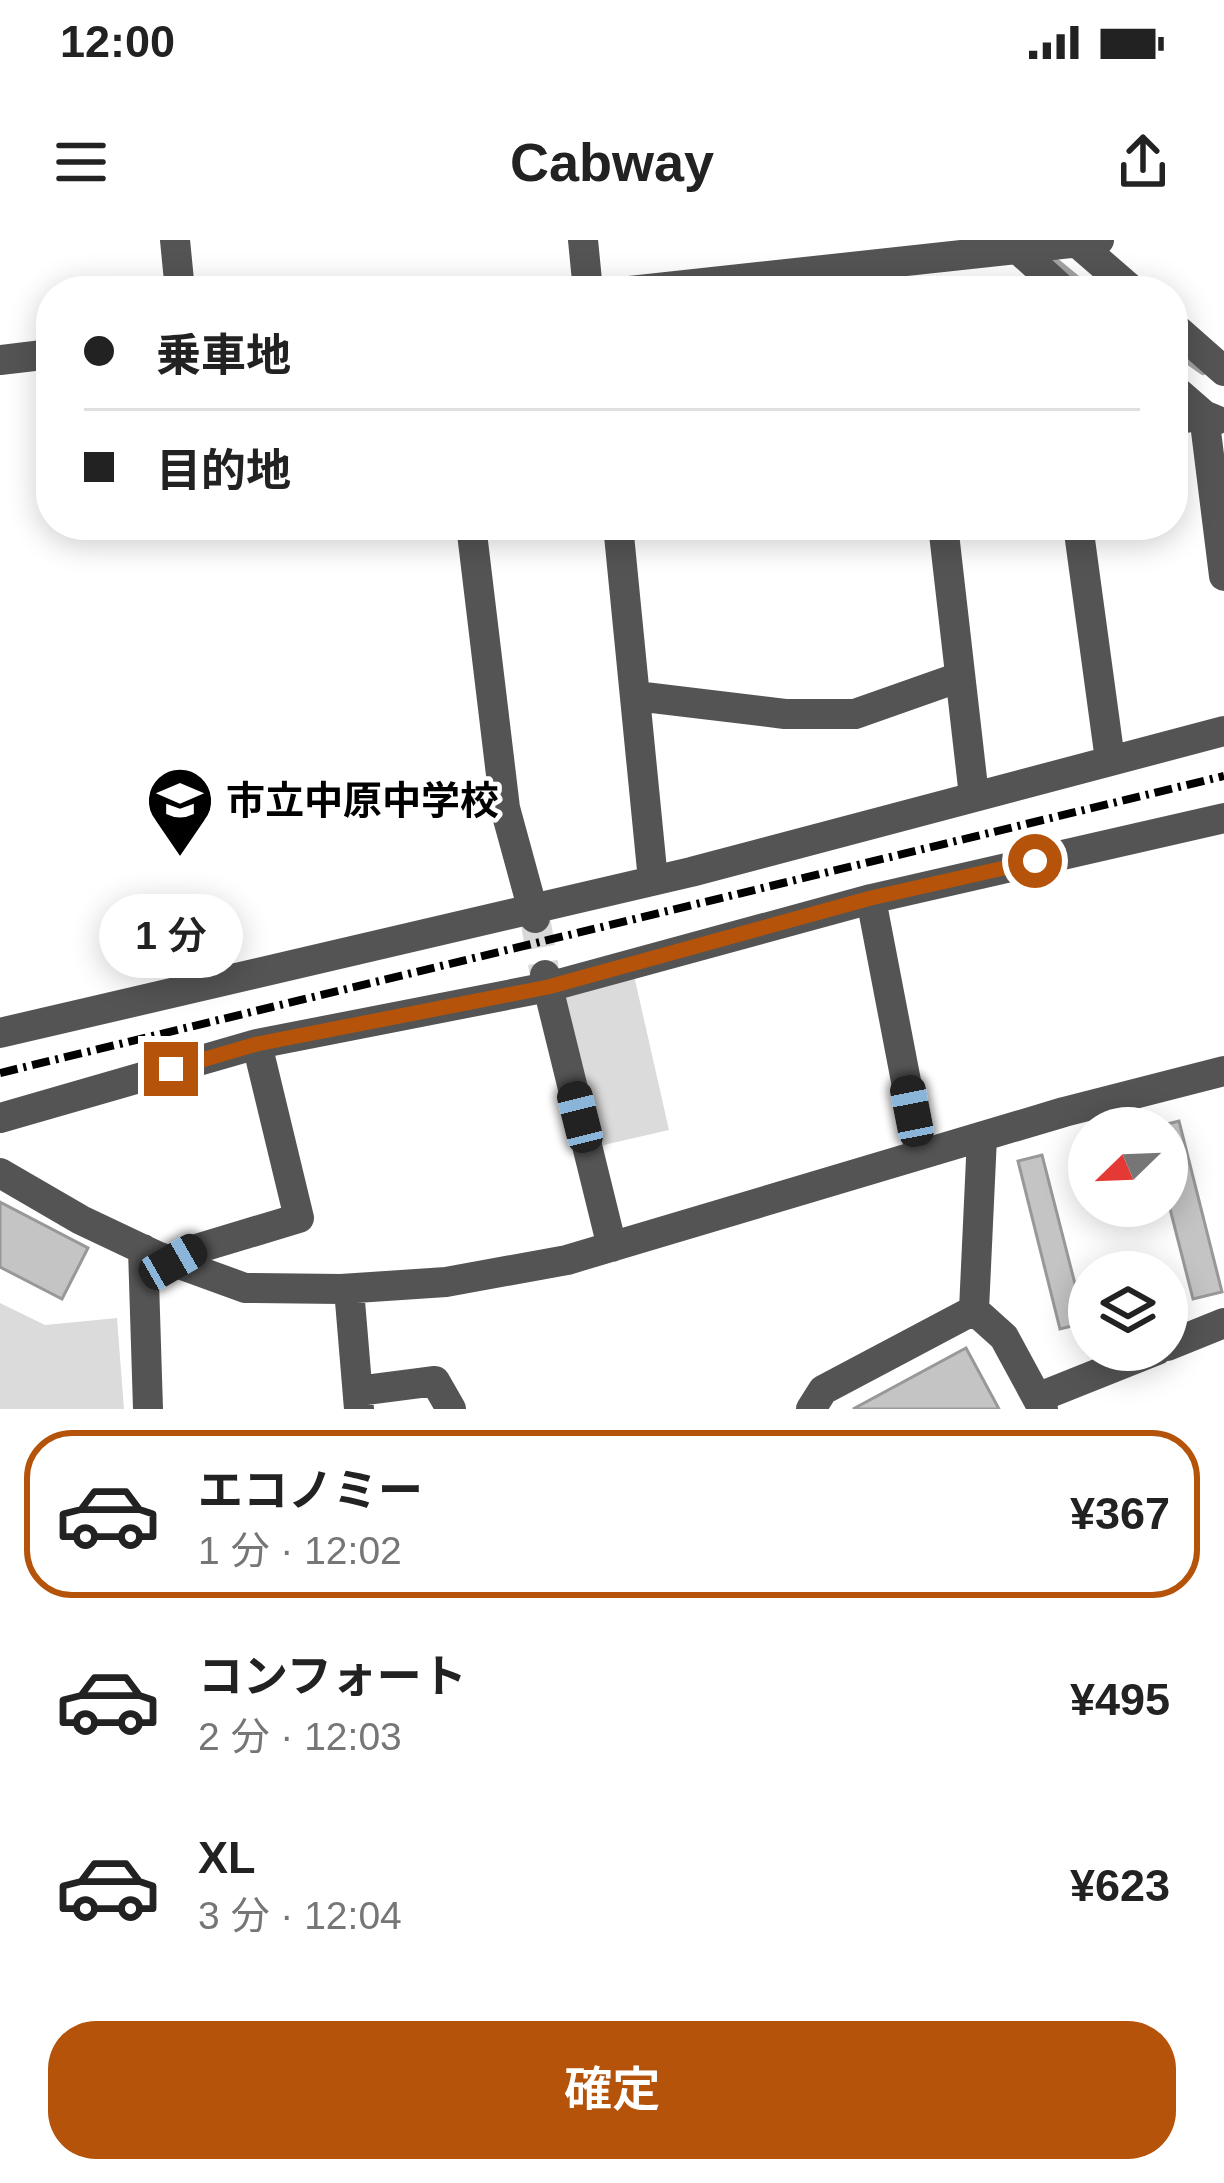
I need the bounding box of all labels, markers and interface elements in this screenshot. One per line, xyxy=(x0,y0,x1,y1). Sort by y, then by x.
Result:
text: 12:00 xyxy=(60,16,175,67)
icon: menu xyxy=(48,129,114,195)
icon: share xyxy=(1110,129,1176,195)
text: Cabway xyxy=(510,132,714,192)
text: 乗車地 xyxy=(156,330,291,381)
text: 目的地 xyxy=(156,445,291,496)
school or university icon: 市立中原中学校 xyxy=(145,765,215,859)
place label: 市立中原中学校 xyxy=(226,779,499,822)
route start xyxy=(1008,834,1062,888)
callout: 1 分 xyxy=(99,895,243,979)
text: 1 分 xyxy=(135,914,207,957)
route end xyxy=(144,1042,198,1096)
car xyxy=(887,1072,937,1150)
car xyxy=(554,1078,606,1156)
north arrow xyxy=(1068,1107,1188,1227)
map controls xyxy=(1068,1107,1188,1371)
car xyxy=(133,1228,213,1296)
button: layers xyxy=(1068,1251,1188,1371)
icon: car xyxy=(54,1460,162,1568)
text: エコノミー xyxy=(198,1465,423,1516)
text: ¥367 xyxy=(1070,1488,1170,1539)
text: 1 分 · 12:02 xyxy=(198,1529,402,1572)
icon: car xyxy=(54,1646,162,1754)
text: コンフォート xyxy=(198,1651,467,1702)
text: ¥495 xyxy=(1070,1674,1170,1725)
text: 2 分 · 12:03 xyxy=(198,1715,402,1758)
icon: car xyxy=(54,1832,162,1940)
text: XL xyxy=(198,1832,256,1883)
text: ¥623 xyxy=(1070,1860,1170,1911)
text: 3 分 · 12:04 xyxy=(198,1894,402,1937)
button: 確定 xyxy=(48,2021,1176,2159)

